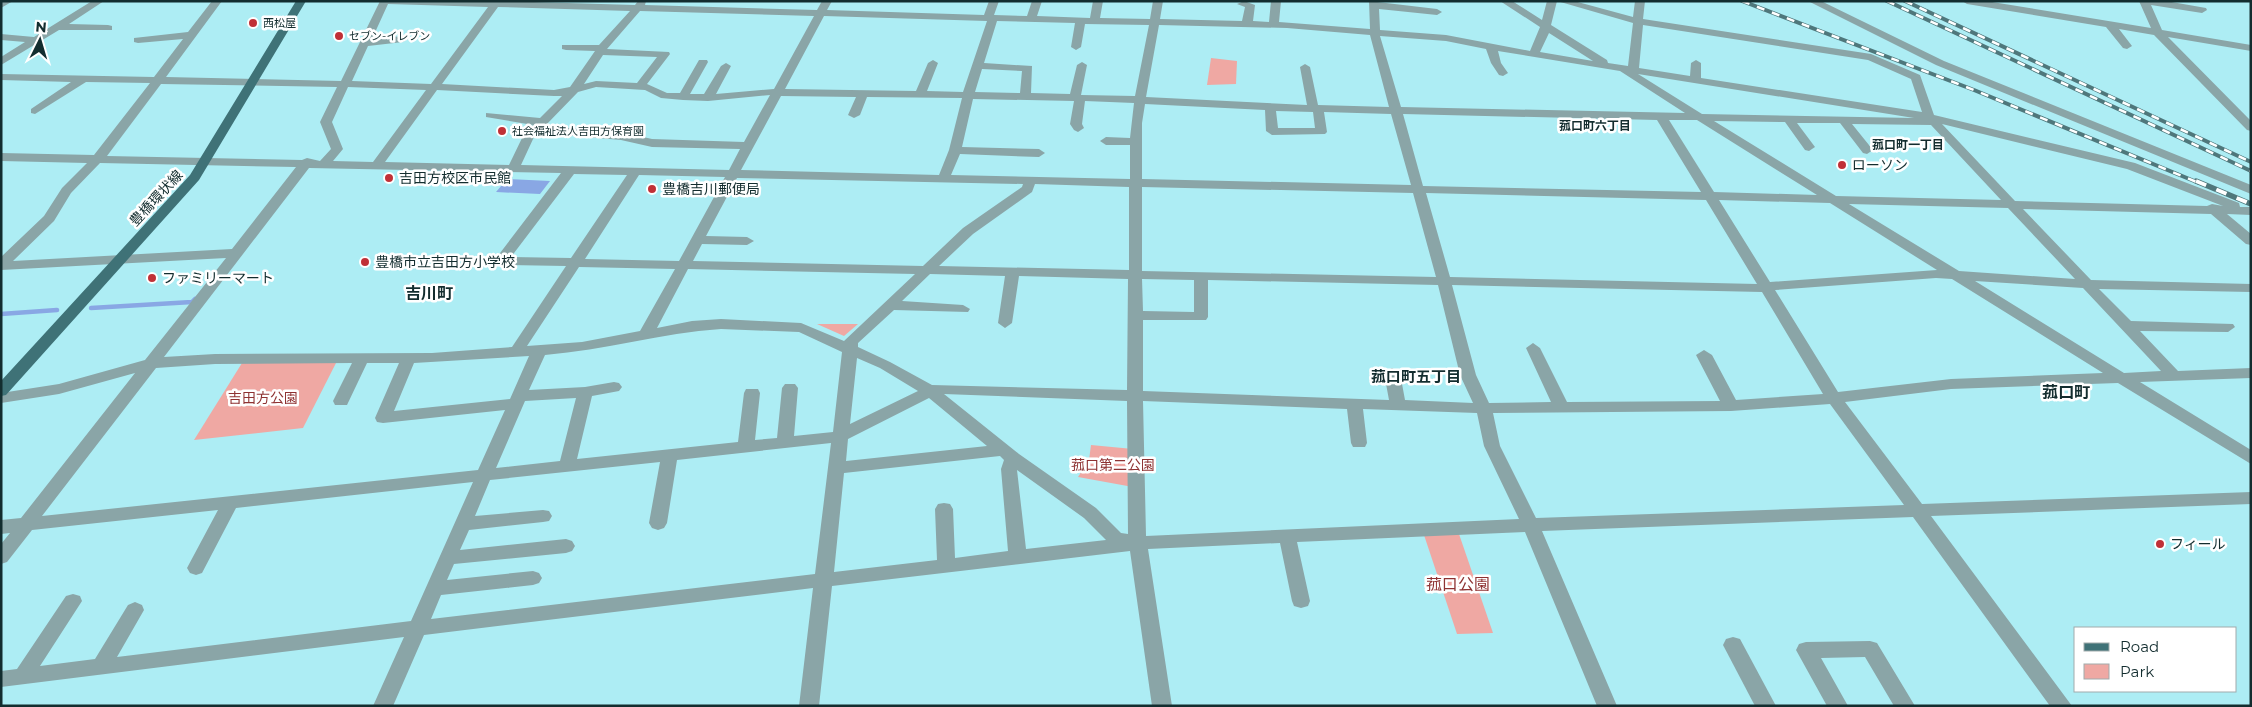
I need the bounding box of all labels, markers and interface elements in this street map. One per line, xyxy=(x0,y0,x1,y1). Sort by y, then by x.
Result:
north arrow xyxy=(15,15,65,65)
place label: 西松屋 xyxy=(263,16,296,30)
marker: 西松屋 xyxy=(247,17,259,29)
text: N xyxy=(35,18,48,37)
place label: セブン-イレブン xyxy=(349,29,430,43)
marker: セブン-イレブン xyxy=(333,30,345,42)
district label: 菰口町六丁目 xyxy=(1559,118,1631,133)
place label: 社会福祉法人吉田方保育園 xyxy=(512,124,644,138)
marker: 社会福祉法人吉田方保育園 xyxy=(496,125,508,137)
district label: 菰口町一丁目 xyxy=(1872,137,1944,152)
place label: ローソン xyxy=(1852,156,1908,174)
marker: ローソン xyxy=(1836,159,1848,171)
street label: 豊橋環状線 xyxy=(126,166,186,230)
place label: 吉田方校区市民館 xyxy=(399,169,511,187)
marker: 吉田方校区市民館 xyxy=(383,172,395,184)
place label: 豊橋吉川郵便局 xyxy=(662,180,760,198)
marker: 豊橋吉川郵便局 xyxy=(646,183,658,195)
place label: 豊橋市立吉田方小学校 xyxy=(375,253,515,271)
marker: 豊橋市立吉田方小学校 xyxy=(359,256,371,268)
place label: ファミリーマート xyxy=(162,269,274,287)
marker: ファミリーマート xyxy=(146,272,158,284)
district label: 吉川町 xyxy=(405,284,453,303)
district label: 菰口町五丁目 xyxy=(1371,367,1461,386)
district label: 菰口町 xyxy=(2042,383,2090,402)
park label: 吉田方公園 xyxy=(228,389,298,407)
park label: 菰口第二公園 xyxy=(1071,456,1155,474)
place label: フィール xyxy=(2170,535,2226,553)
marker: フィール xyxy=(2154,538,2166,550)
park label: 菰口公園 xyxy=(1426,575,1490,594)
legend xyxy=(2074,627,2237,692)
text: Road xyxy=(2120,637,2159,656)
text: Park xyxy=(2120,662,2154,681)

